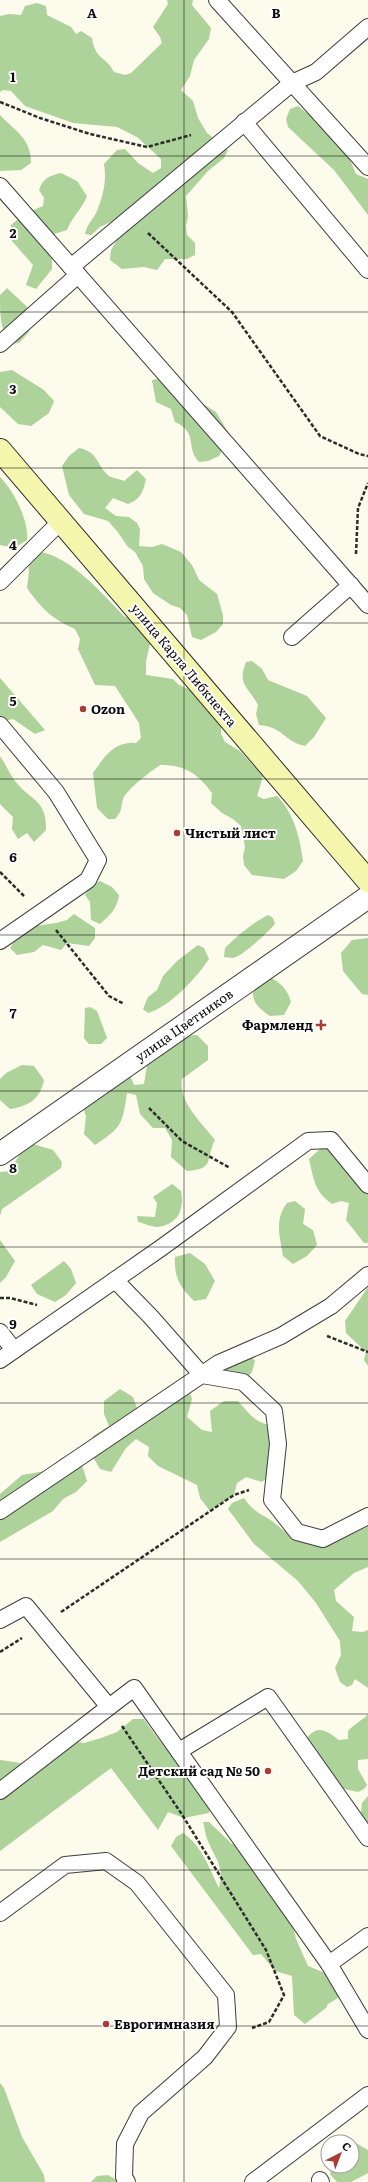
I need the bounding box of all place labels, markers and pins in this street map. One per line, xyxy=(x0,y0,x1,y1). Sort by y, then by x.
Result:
place label: Ozon xyxy=(91,699,125,718)
marker: Ozon xyxy=(78,704,88,714)
place label: Чистый лист xyxy=(185,823,276,842)
marker: Чистый лист xyxy=(172,828,182,838)
place label: Фармленд xyxy=(242,1015,313,1034)
marker: Фармленд xyxy=(316,1020,326,1030)
place label: Детский сад № 50 xyxy=(138,1761,260,1780)
marker: Детский сад № 50 xyxy=(263,1766,273,1776)
place label: Еврогимназия xyxy=(114,2014,214,2033)
marker: Еврогимназия xyxy=(101,2019,111,2029)

